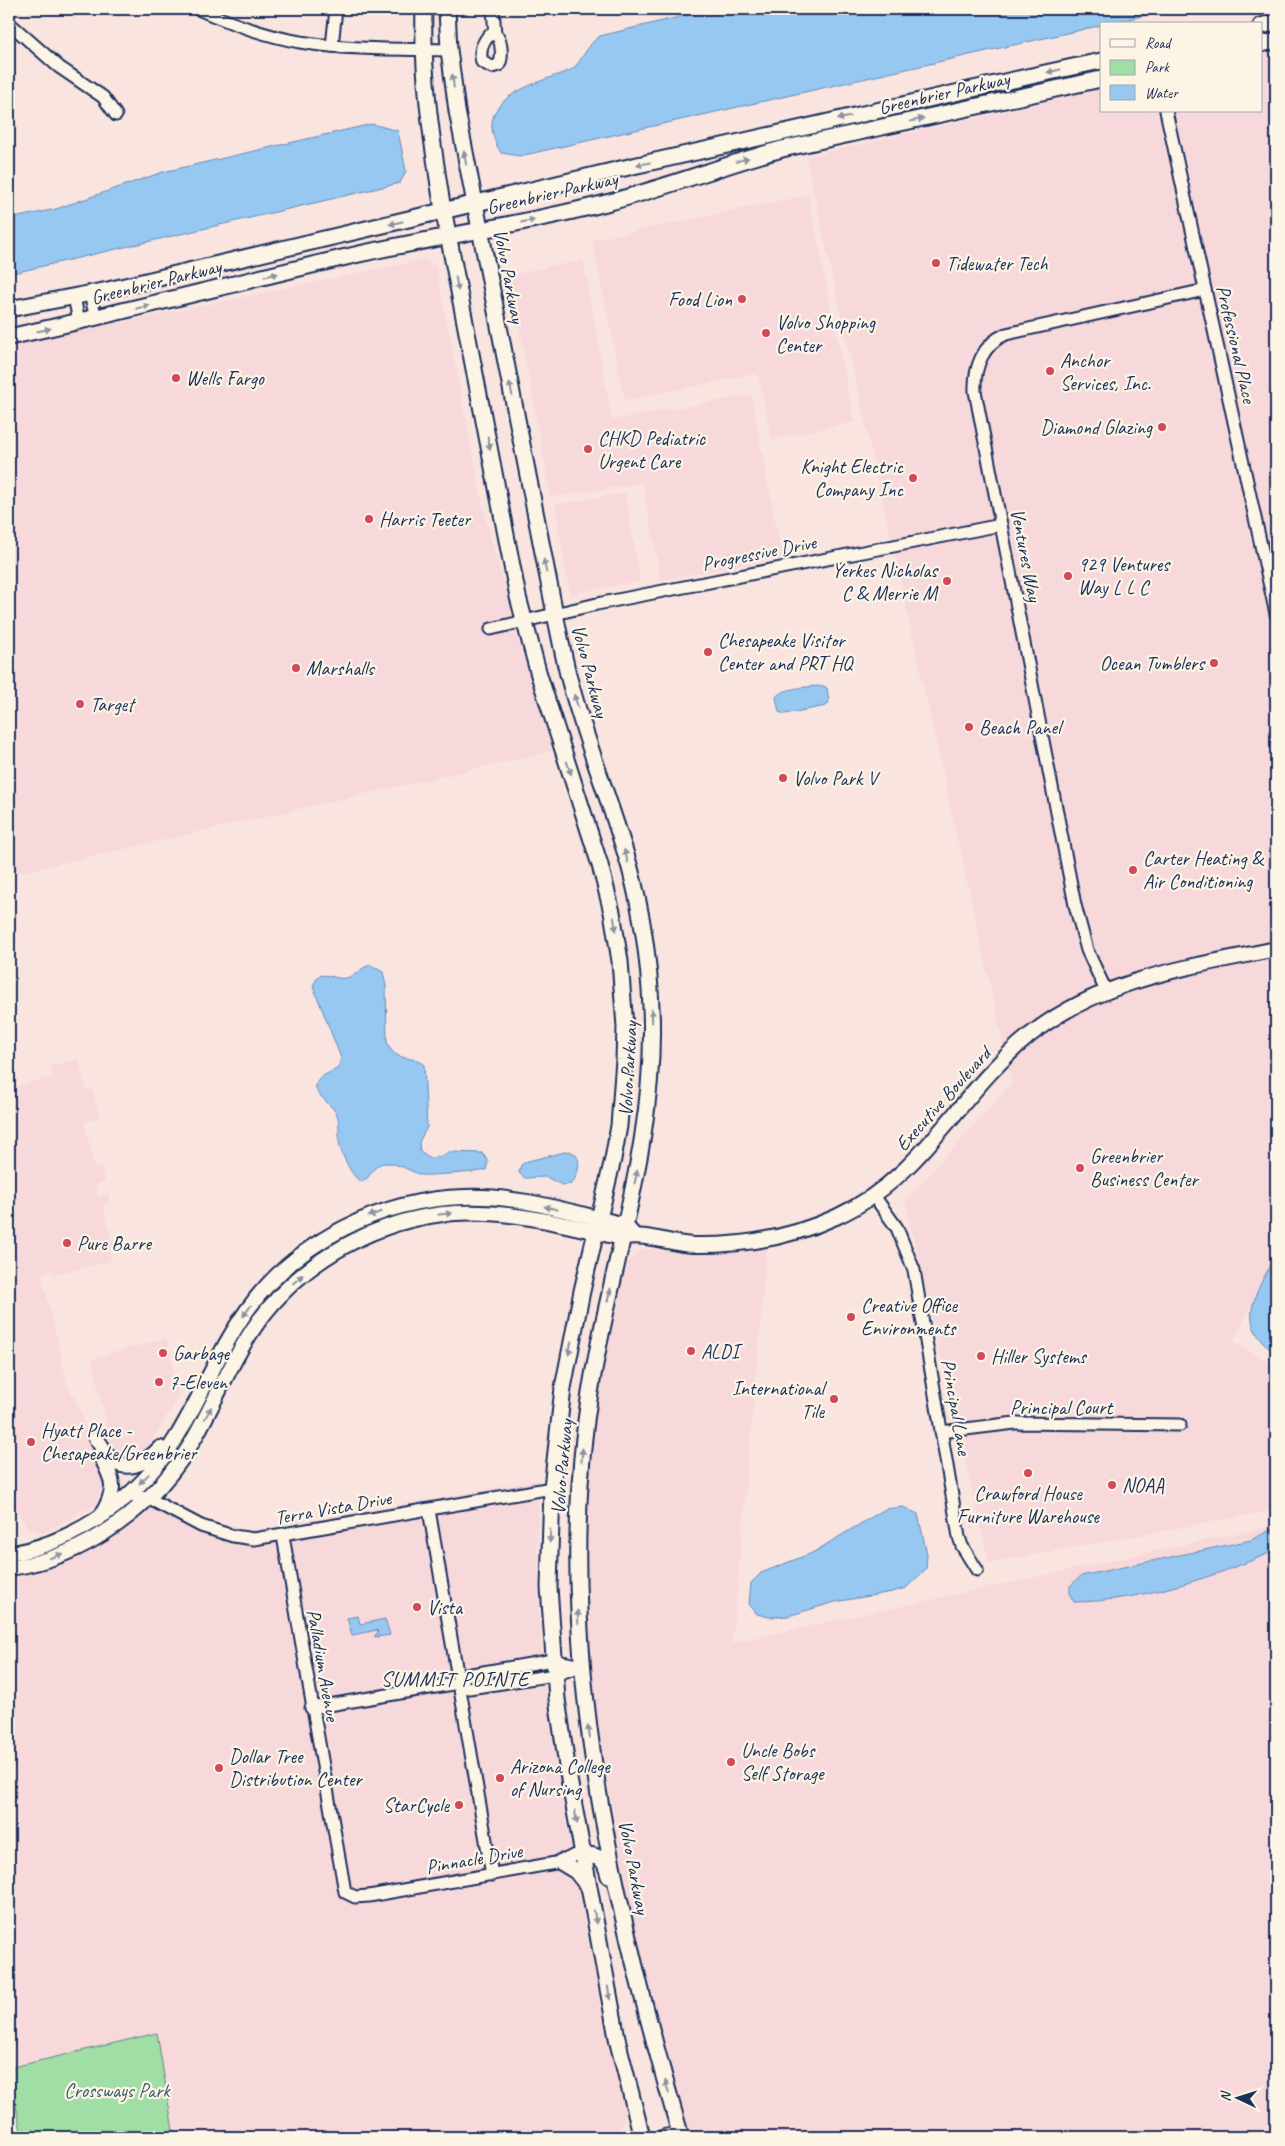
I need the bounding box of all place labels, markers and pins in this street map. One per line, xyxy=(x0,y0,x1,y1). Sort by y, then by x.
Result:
place label: Tidewater Tech xyxy=(946,251,1048,276)
marker: Tidewater Tech xyxy=(930,257,942,269)
place label: Food Lion xyxy=(668,287,733,312)
marker: Food Lion xyxy=(736,293,748,305)
place label: Volvo Shopping Center xyxy=(776,310,876,358)
marker: Volvo Shopping Center xyxy=(760,327,772,339)
place label: Anchor Services, Inc. xyxy=(1060,348,1151,396)
marker: Anchor Services, Inc. xyxy=(1044,365,1056,377)
place label: Wells Fargo xyxy=(186,366,265,391)
marker: Wells Fargo xyxy=(170,372,182,384)
place label: Diamond Glazing xyxy=(1040,415,1153,440)
marker: Diamond Glazing xyxy=(1156,421,1168,433)
place label: CHKD Pediatric Urgent Care xyxy=(598,426,706,474)
marker: CHKD Pediatric Urgent Care xyxy=(582,443,594,455)
place label: Knight Electric Company Inc xyxy=(801,454,904,502)
marker: Knight Electric Company Inc xyxy=(907,472,919,484)
place label: Harris Teeter xyxy=(379,507,472,532)
marker: Harris Teeter xyxy=(363,513,375,525)
place label: 929 Ventures Way L L C xyxy=(1078,552,1171,600)
place label: Yerkes Nicholas C & Merrie M xyxy=(832,558,939,606)
marker: 929 Ventures Way L L C xyxy=(1062,570,1074,582)
marker: Yerkes Nicholas C & Merrie M xyxy=(941,575,953,587)
place label: Chesapeake Visitor Center and PRT HQ xyxy=(718,628,854,676)
marker: Chesapeake Visitor Center and PRT HQ xyxy=(702,646,714,658)
place label: Ocean Tumblers xyxy=(1100,651,1206,676)
place label: Marshalls xyxy=(306,656,376,681)
marker: Ocean Tumblers xyxy=(1208,657,1220,669)
marker: Marshalls xyxy=(290,662,302,674)
place label: Target xyxy=(90,692,137,717)
marker: Target xyxy=(74,698,86,710)
place label: Beach Panel xyxy=(979,715,1064,740)
marker: Beach Panel xyxy=(963,721,975,733)
place label: Volvo Park V xyxy=(793,766,881,791)
marker: Volvo Park V xyxy=(777,772,789,784)
place label: Carter Heating & Air Conditioning xyxy=(1143,846,1265,894)
marker: Carter Heating & Air Conditioning xyxy=(1127,864,1139,876)
place label: Greenbrier Business Center xyxy=(1090,1144,1199,1192)
marker: Greenbrier Business Center xyxy=(1074,1162,1086,1174)
place label: Pure Barre xyxy=(77,1231,152,1256)
marker: Pure Barre xyxy=(61,1237,73,1249)
place label: Creative Office Environments xyxy=(861,1293,959,1341)
marker: Creative Office Environments xyxy=(845,1311,857,1323)
place label: ALDI xyxy=(701,1339,743,1364)
place label: Garbage xyxy=(173,1341,230,1366)
place label: Hiller Systems xyxy=(991,1344,1088,1369)
marker: ALDI xyxy=(685,1345,697,1357)
marker: Garbage xyxy=(157,1347,169,1359)
marker: Hiller Systems xyxy=(975,1350,987,1362)
place label: 7-Eleven xyxy=(169,1370,228,1395)
marker: 7-Eleven xyxy=(153,1376,165,1388)
place label: International Tile xyxy=(732,1376,828,1424)
marker: International Tile xyxy=(828,1393,840,1405)
place label: Hyatt Place - Chesapeake/Greenbrier xyxy=(41,1418,198,1466)
marker: Hyatt Place - Chesapeake/Greenbrier xyxy=(25,1436,37,1448)
marker: Crawford House Furniture Warehouse xyxy=(1022,1467,1034,1479)
place label: NOAA xyxy=(1122,1473,1165,1498)
marker: NOAA xyxy=(1106,1479,1118,1491)
place label: Crawford House Furniture Warehouse xyxy=(957,1481,1100,1529)
place label: Vista xyxy=(427,1595,464,1620)
marker: Vista xyxy=(411,1601,423,1613)
place label: Uncle Bobs Self Storage xyxy=(741,1738,825,1786)
place label: Dollar Tree Distribution Center xyxy=(229,1744,363,1792)
place label: Arizona College of Nursing xyxy=(510,1754,611,1802)
marker: Uncle Bobs Self Storage xyxy=(725,1756,737,1768)
marker: Dollar Tree Distribution Center xyxy=(213,1762,225,1774)
marker: Arizona College of Nursing xyxy=(494,1772,506,1784)
place label: StarCycle xyxy=(383,1793,450,1818)
marker: StarCycle xyxy=(453,1799,465,1811)

